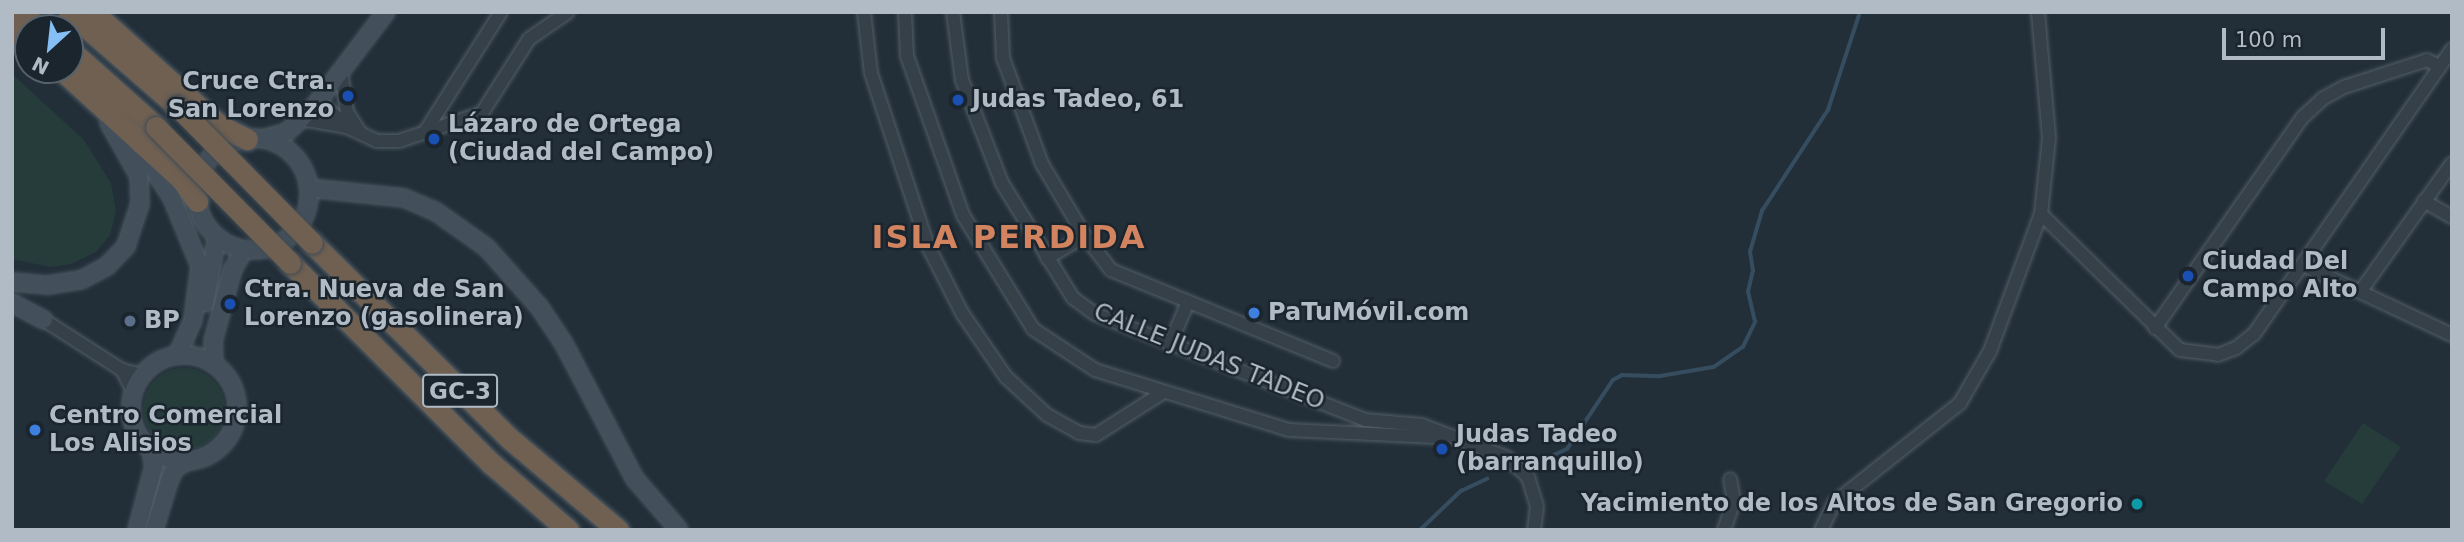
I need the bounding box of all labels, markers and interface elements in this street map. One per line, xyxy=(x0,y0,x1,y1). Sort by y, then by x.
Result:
north arrow xyxy=(14,14,84,84)
scale bar xyxy=(2226,14,2389,58)
text: 100 m xyxy=(2235,28,2302,52)
text: N xyxy=(28,53,52,79)
place label: Cruce Ctra. San Lorenzo xyxy=(168,68,334,124)
place label: Judas Tadeo, 61 xyxy=(972,86,1184,114)
marker: Cruce Ctra. San Lorenzo xyxy=(340,88,356,104)
marker: Judas Tadeo, 61 xyxy=(950,92,966,108)
place label: Lázaro de Ortega (Ciudad del Campo) xyxy=(448,111,714,167)
marker: Lázaro de Ortega (Ciudad del Campo) xyxy=(426,131,442,147)
district label: ISLA PERDIDA xyxy=(873,218,1145,256)
place label: Ciudad Del Campo Alto xyxy=(2202,248,2358,304)
marker: Ciudad Del Campo Alto xyxy=(2180,268,2196,284)
place label: Ctra. Nueva de San Lorenzo (gasolinera) xyxy=(244,276,524,332)
marker: Ctra. Nueva de San Lorenzo (gasolinera) xyxy=(222,296,238,312)
street label: CALLE JUDAS TADEO xyxy=(1089,297,1329,417)
place label: PaTuMóvil.com xyxy=(1268,299,1469,327)
marker: PaTuMóvil.com xyxy=(1246,305,1262,321)
place label: BP xyxy=(144,307,180,335)
marker: BP xyxy=(122,313,138,329)
road number: GC-3 xyxy=(421,372,498,410)
place label: Centro Comercial Los Alisios xyxy=(49,402,282,458)
place label: Judas Tadeo (barranquillo) xyxy=(1456,421,1644,477)
marker: Centro Comercial Los Alisios xyxy=(27,422,43,438)
marker: Judas Tadeo (barranquillo) xyxy=(1434,441,1450,457)
place label: Yacimiento de los Altos de San Gregorio xyxy=(1581,490,2123,518)
marker: Yacimiento de los Altos de San Gregorio xyxy=(2129,496,2145,512)

